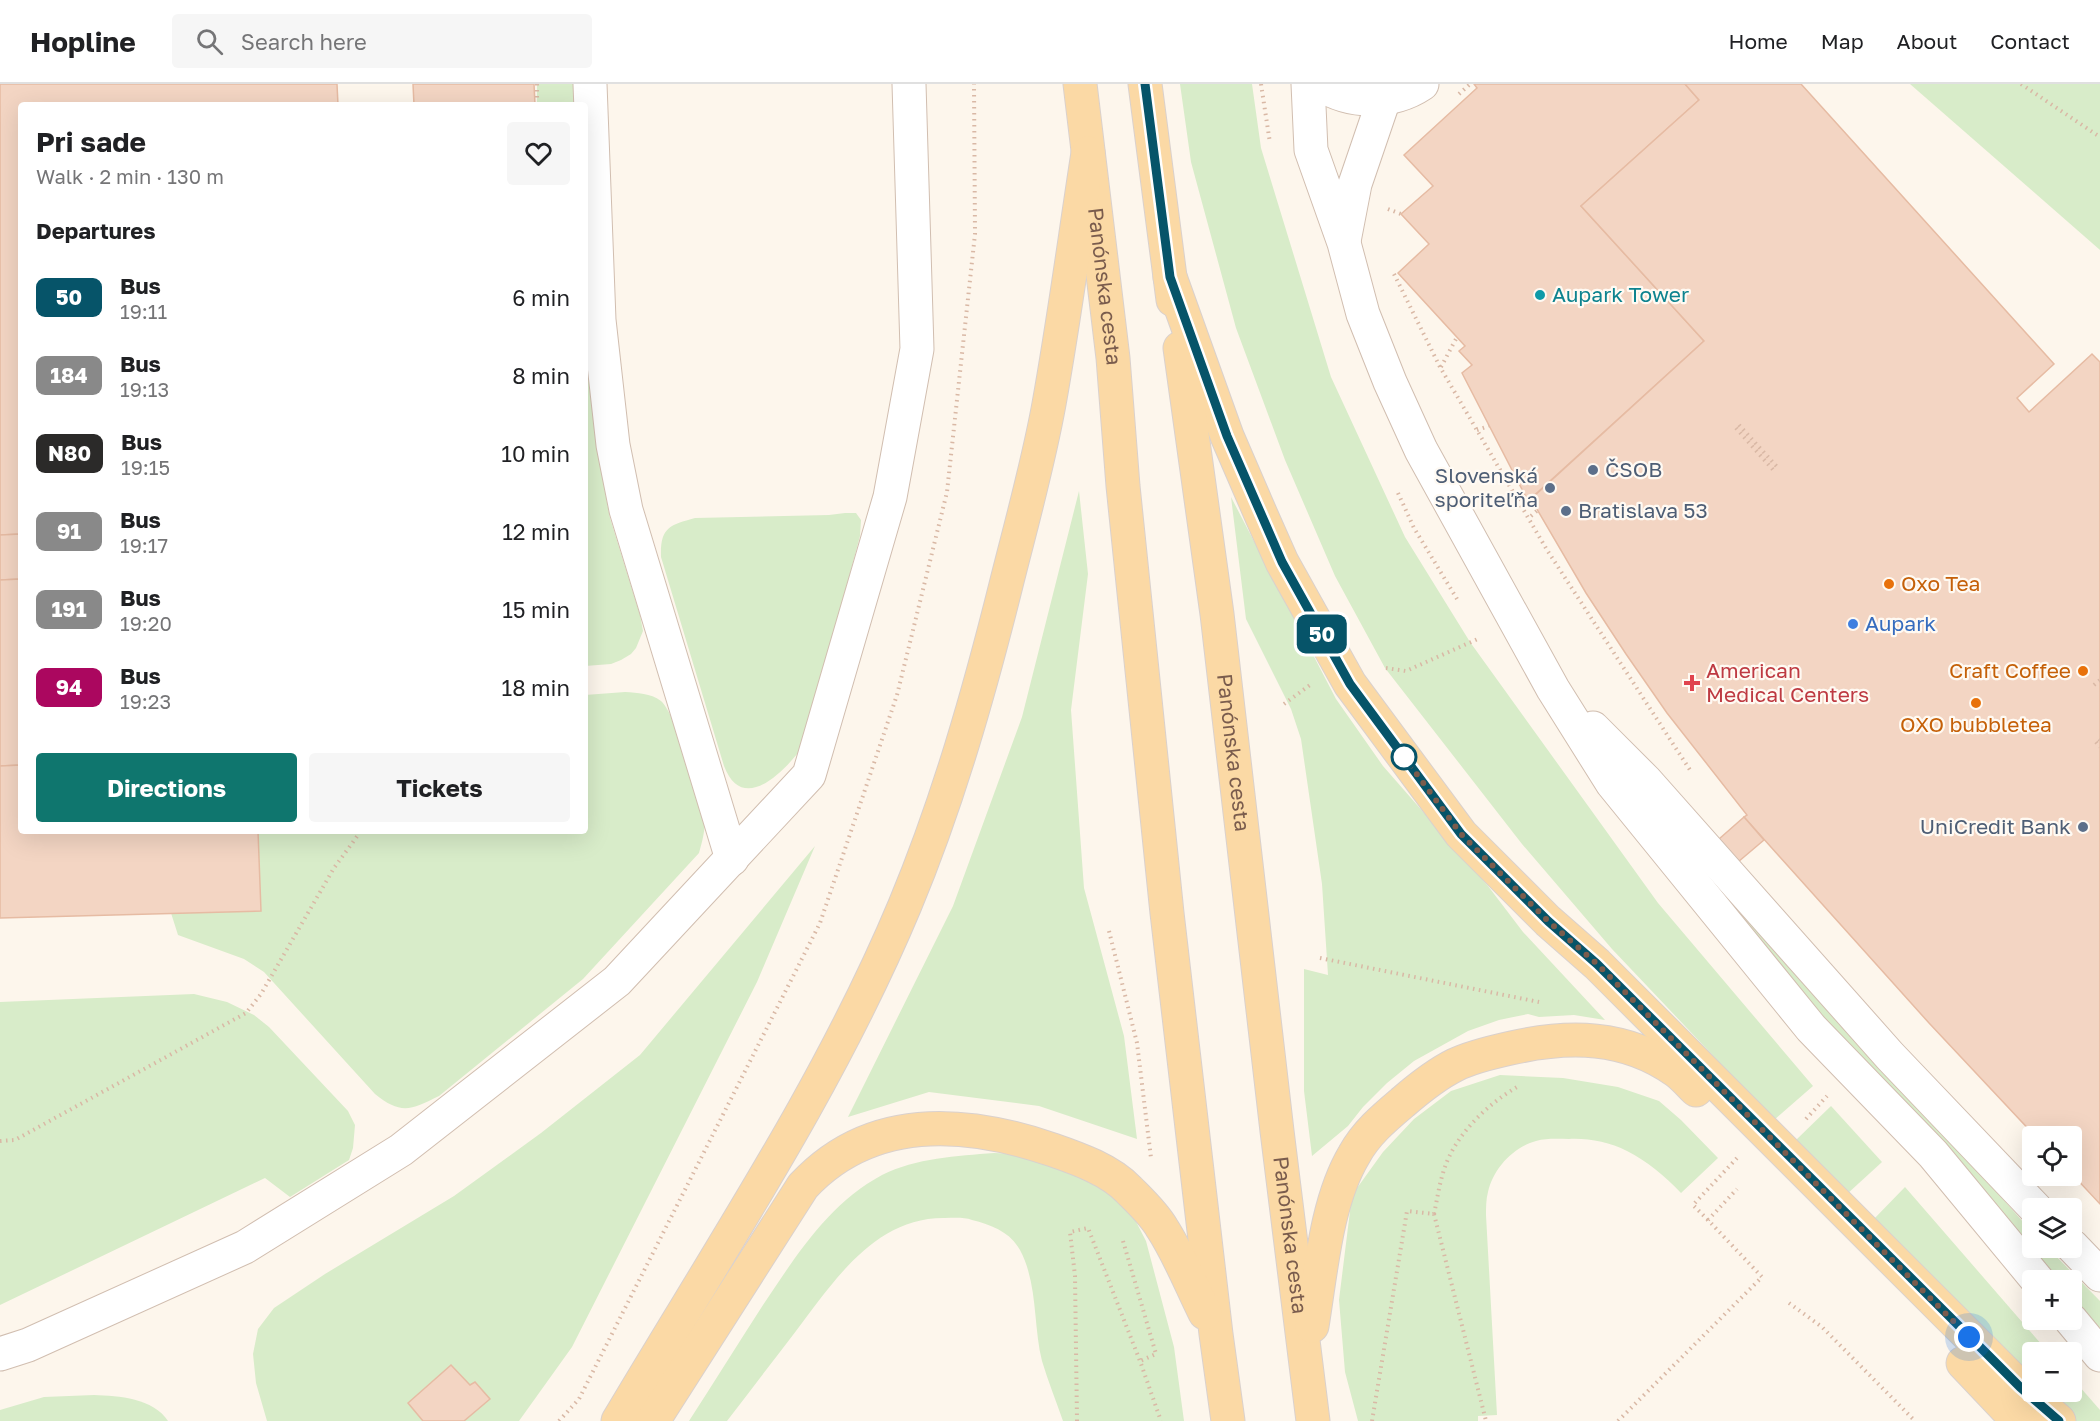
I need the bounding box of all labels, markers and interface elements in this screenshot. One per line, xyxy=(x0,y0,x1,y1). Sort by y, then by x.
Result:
search box xyxy=(172,14,592,68)
text: Hopline xyxy=(30,25,136,58)
icon: search xyxy=(193,25,226,58)
text: Search here xyxy=(241,28,367,55)
text: Home xyxy=(1728,28,1788,54)
text: Map xyxy=(1821,28,1864,54)
text: About xyxy=(1897,28,1957,54)
text: Contact xyxy=(1990,28,2070,54)
button: heart xyxy=(507,122,570,185)
text: Pri sade xyxy=(36,125,146,158)
text: Walk · 2 min · 130 m xyxy=(36,164,224,188)
street label: Panónska cesta xyxy=(1083,206,1128,366)
text: Departures xyxy=(36,217,155,244)
text: Bus xyxy=(120,272,161,299)
place label: Aupark Tower xyxy=(1552,281,1689,307)
text: 50 xyxy=(56,284,82,310)
text: 6 min xyxy=(512,284,570,311)
marker: Aupark Tower xyxy=(1533,288,1547,302)
text: 19:11 xyxy=(120,299,167,323)
text: Bus xyxy=(120,350,161,377)
text: 184 xyxy=(50,362,88,388)
text: 8 min xyxy=(512,362,570,389)
text: 19:13 xyxy=(120,377,169,401)
text: Bus xyxy=(121,428,162,455)
text: N80 xyxy=(48,440,91,466)
text: 10 min xyxy=(501,440,570,467)
text: 19:15 xyxy=(121,455,170,479)
place label: ČSOB xyxy=(1605,456,1662,482)
place label: Slovenská sporiteľňa xyxy=(1435,462,1538,512)
marker: ČSOB xyxy=(1586,463,1600,477)
marker: Slovenská sporiteľňa xyxy=(1543,481,1557,495)
place label: Bratislava 53 xyxy=(1578,497,1708,523)
marker: Bratislava 53 xyxy=(1559,504,1573,518)
text: Bus xyxy=(120,506,161,533)
text: 91 xyxy=(57,518,81,544)
text: 12 min xyxy=(502,518,570,545)
text: 19:17 xyxy=(120,533,168,557)
place label: Oxo Tea xyxy=(1901,570,1981,596)
marker: Oxo Tea xyxy=(1882,577,1896,591)
text: Bus xyxy=(120,584,161,611)
text: 191 xyxy=(52,596,86,622)
text: 15 min xyxy=(502,596,570,623)
place label: Aupark xyxy=(1865,610,1936,636)
text: 19:20 xyxy=(120,611,172,635)
line badge: 50 xyxy=(1295,614,1349,654)
marker: Aupark xyxy=(1846,617,1860,631)
text: 50 xyxy=(1309,621,1335,647)
place label: American Medical Centers xyxy=(1706,657,1869,707)
place label: Craft Coffee xyxy=(1949,657,2071,683)
text: Bus xyxy=(120,662,161,689)
marker: Craft Coffee xyxy=(2076,664,2090,678)
street label: Panónska cesta xyxy=(1212,672,1256,833)
text: 94 xyxy=(56,674,82,700)
text: 18 min xyxy=(502,674,570,701)
marker: American Medical Centers xyxy=(1683,674,1701,692)
text: 19:23 xyxy=(120,689,171,713)
marker: OXO bubbletea xyxy=(1969,696,1983,710)
place label: OXO bubbletea xyxy=(1900,711,2052,737)
unlabelled marker xyxy=(1391,744,1417,770)
button: Directions xyxy=(36,753,297,822)
button: Tickets xyxy=(309,753,570,822)
place label: UniCredit Bank xyxy=(1920,813,2071,839)
marker: UniCredit Bank xyxy=(2076,820,2090,834)
map controls xyxy=(2022,1126,2082,1402)
button: locate xyxy=(2022,1126,2082,1186)
street label: Panónska cesta xyxy=(1268,1155,1314,1315)
button: layers xyxy=(2022,1198,2082,1258)
button: + xyxy=(2022,1270,2082,1330)
your location xyxy=(1954,1322,1984,1352)
button: − xyxy=(2022,1342,2082,1402)

